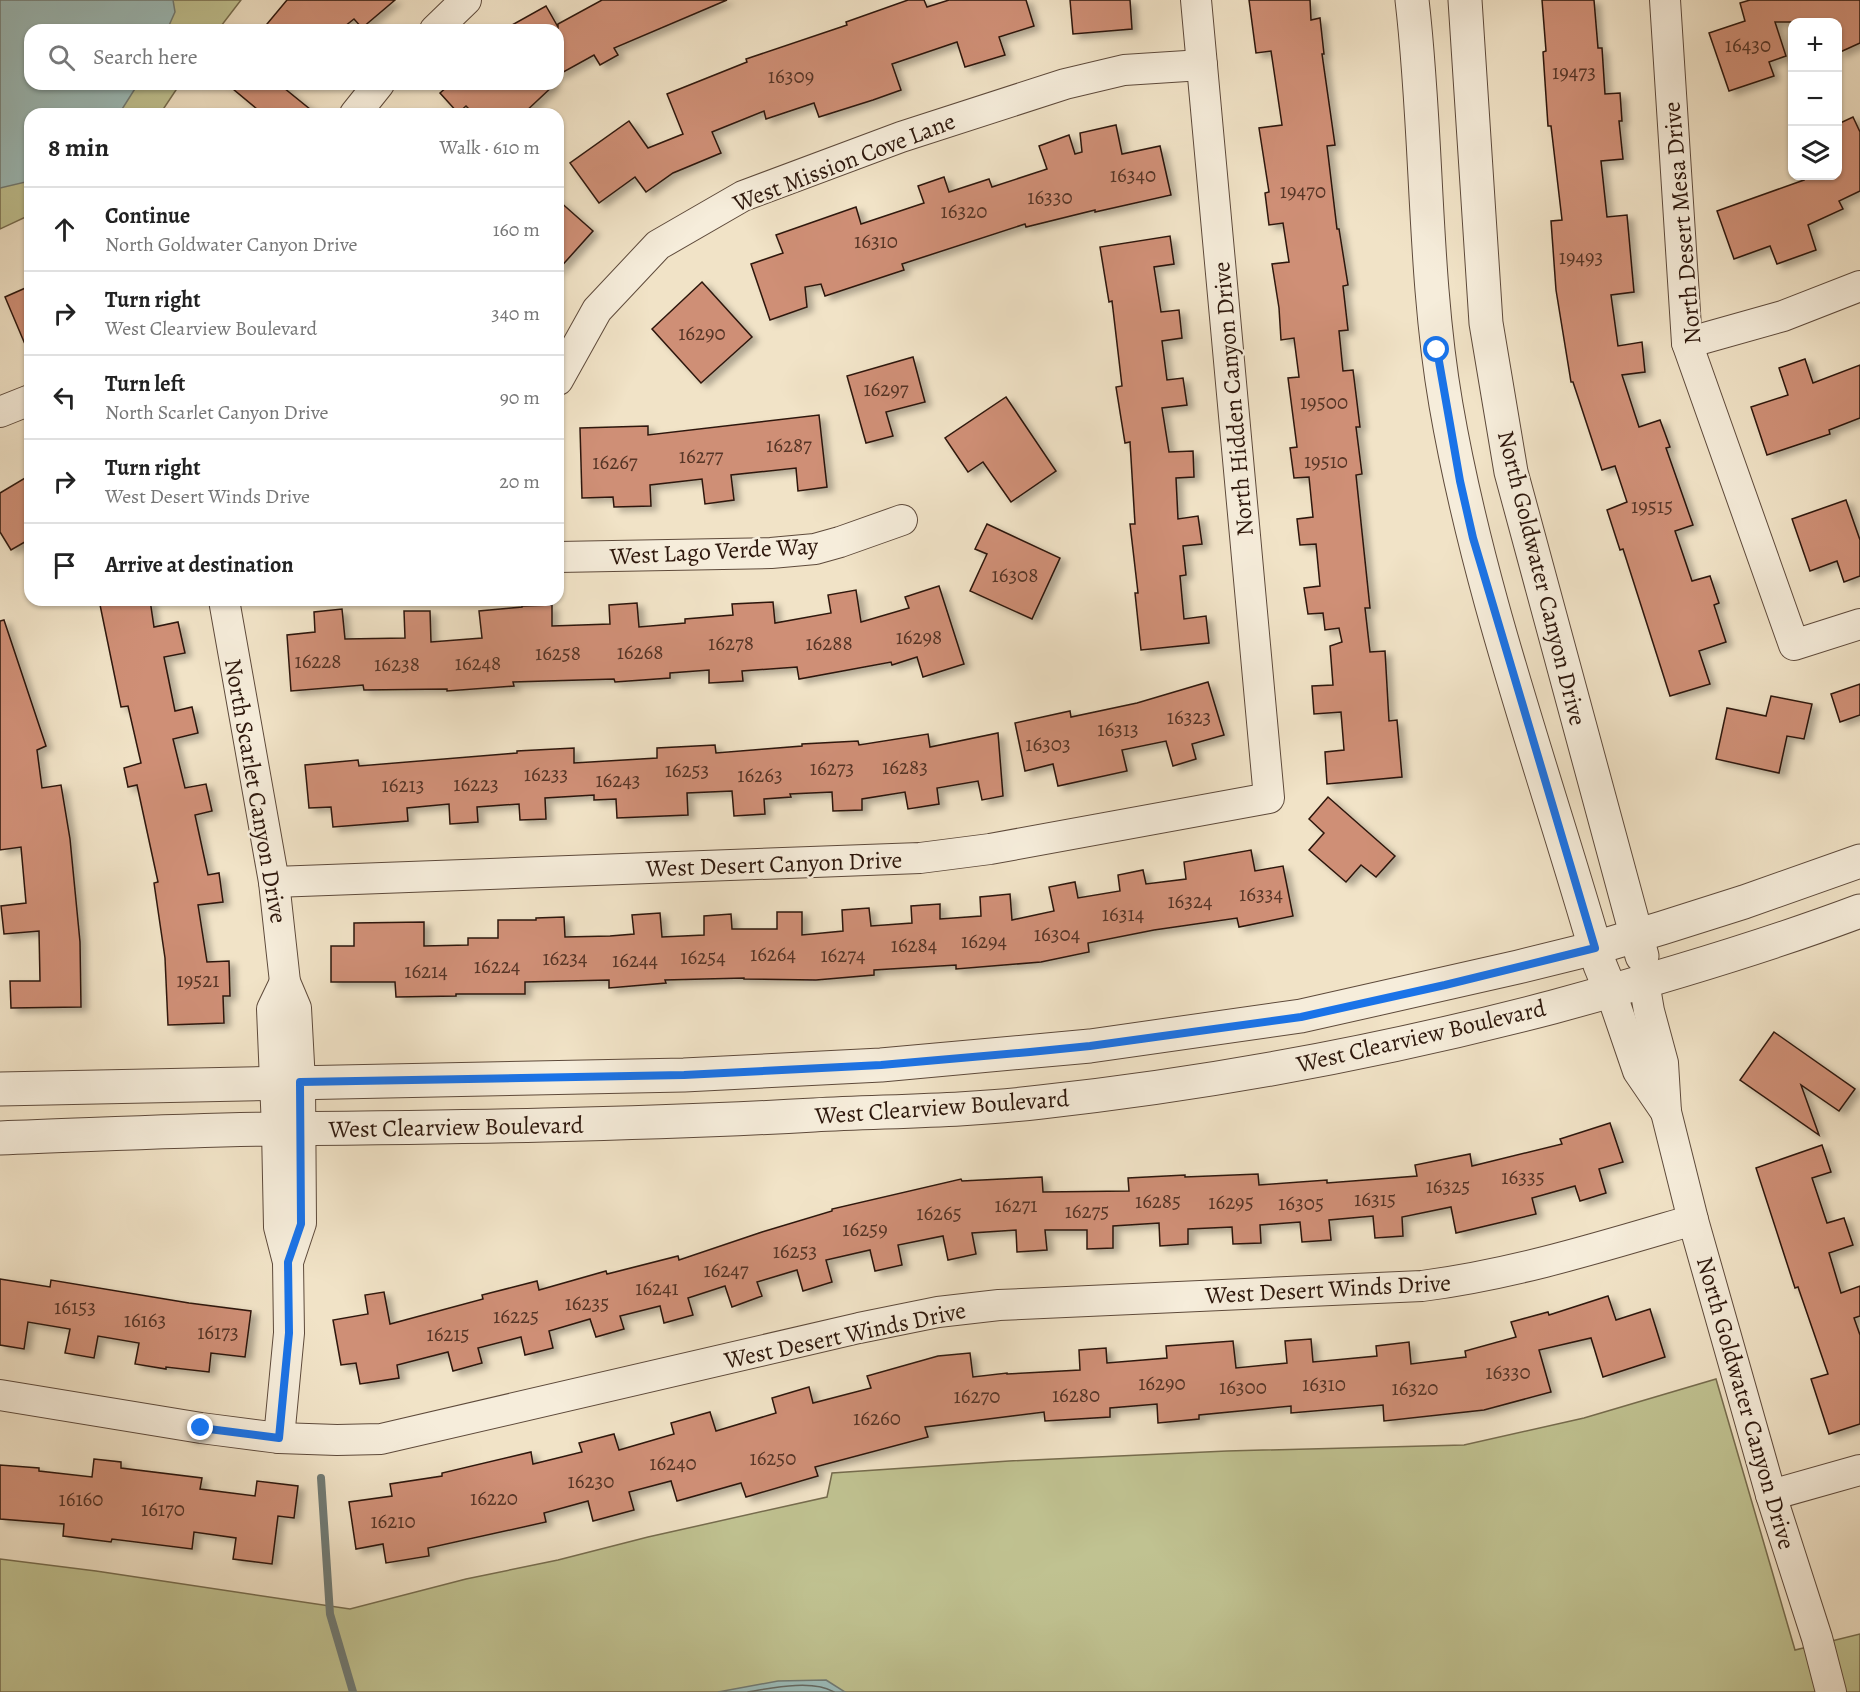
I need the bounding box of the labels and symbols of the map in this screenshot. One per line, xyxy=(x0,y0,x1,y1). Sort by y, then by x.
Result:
house number: 16430 xyxy=(1725,31,1771,59)
house number: 19473 xyxy=(1552,58,1596,86)
house number: 16309 xyxy=(768,62,814,90)
street label: North Desert Mesa Drive xyxy=(1655,100,1709,346)
street label: West Mission Cove Lane xyxy=(727,105,960,220)
house number: 16340 xyxy=(1110,161,1156,189)
house number: 19470 xyxy=(1280,177,1326,205)
house number: 16330 xyxy=(1027,183,1073,211)
house number: 16320 xyxy=(941,197,987,225)
house number: 16310 xyxy=(854,227,898,255)
house number: 19493 xyxy=(1559,243,1603,271)
street label: North Hidden Canyon Drive xyxy=(1205,260,1261,538)
house number: 16290 xyxy=(678,319,726,347)
route start xyxy=(1423,336,1449,362)
house number: 16297 xyxy=(863,375,909,403)
house number: 19500 xyxy=(1300,388,1348,416)
street label: North Goldwater Canyon Drive xyxy=(1490,427,1594,729)
house number: 16287 xyxy=(766,431,812,459)
house number: 16277 xyxy=(679,442,723,470)
house number: 19510 xyxy=(1304,447,1348,475)
house number: 16267 xyxy=(592,448,638,476)
house number: 19515 xyxy=(1631,492,1673,520)
street label: West Lago Verde Way xyxy=(608,530,819,572)
house number: 16308 xyxy=(992,561,1039,589)
house number: 16298 xyxy=(896,623,942,651)
house number: 16278 xyxy=(708,629,754,657)
house number: 16288 xyxy=(805,629,853,657)
house number: 16268 xyxy=(617,638,663,666)
house number: 16258 xyxy=(535,639,581,667)
house number: 16228 xyxy=(294,647,342,675)
house number: 16248 xyxy=(455,649,501,677)
house number: 16238 xyxy=(374,650,420,678)
street label: North Scarlet Canyon Drive xyxy=(217,656,295,926)
house number: 16323 xyxy=(1167,703,1211,731)
house number: 16313 xyxy=(1097,715,1139,743)
house number: 16303 xyxy=(1025,730,1071,758)
house number: 16283 xyxy=(882,753,928,781)
house number: 16273 xyxy=(810,754,854,782)
house number: 16253 xyxy=(665,756,709,784)
house number: 16233 xyxy=(524,760,568,788)
house number: 16263 xyxy=(737,761,783,789)
house number: 16243 xyxy=(595,766,641,794)
house number: 16223 xyxy=(453,770,499,798)
house number: 16213 xyxy=(382,771,424,799)
street label: West Desert Canyon Drive xyxy=(644,844,903,885)
house number: 16334 xyxy=(1239,880,1283,908)
house number: 16324 xyxy=(1167,887,1213,915)
house number: 16314 xyxy=(1102,900,1144,928)
house number: 16304 xyxy=(1034,920,1080,948)
house number: 16294 xyxy=(961,927,1007,955)
house number: 16284 xyxy=(891,931,937,959)
house number: 16264 xyxy=(750,940,796,968)
house number: 16274 xyxy=(820,941,866,969)
house number: 16254 xyxy=(680,943,726,971)
house number: 16234 xyxy=(542,944,588,972)
house number: 16244 xyxy=(612,946,658,974)
house number: 16224 xyxy=(474,952,520,980)
house number: 16214 xyxy=(404,957,448,985)
house number: 19521 xyxy=(177,966,219,994)
street label: West Clearview Boulevard xyxy=(1292,992,1549,1080)
street label: West Clearview Boulevard xyxy=(813,1082,1070,1132)
street label: West Clearview Boulevard xyxy=(327,1109,584,1145)
house number: 16335 xyxy=(1501,1163,1545,1191)
house number: 16325 xyxy=(1426,1172,1470,1200)
house number: 16315 xyxy=(1354,1185,1396,1213)
house number: 16285 xyxy=(1135,1187,1181,1215)
house number: 16295 xyxy=(1208,1188,1254,1216)
house number: 16305 xyxy=(1278,1189,1324,1217)
house number: 16271 xyxy=(995,1191,1037,1219)
house number: 16275 xyxy=(1065,1197,1109,1225)
house number: 16265 xyxy=(916,1199,962,1227)
house number: 16259 xyxy=(842,1215,888,1243)
house number: 16253 xyxy=(773,1237,817,1265)
street label: North Goldwater Canyon Drive xyxy=(1689,1253,1803,1553)
house number: 16247 xyxy=(703,1256,749,1284)
street label: West Desert Winds Drive xyxy=(1203,1267,1452,1311)
house number: 16241 xyxy=(635,1274,679,1302)
house number: 16235 xyxy=(565,1289,609,1317)
house number: 16153 xyxy=(54,1293,96,1321)
street label: West Desert Winds Drive xyxy=(720,1294,969,1376)
house number: 16225 xyxy=(493,1302,539,1330)
house number: 16163 xyxy=(124,1306,166,1334)
house number: 16173 xyxy=(197,1318,239,1346)
house number: 16215 xyxy=(426,1320,470,1348)
house number: 16330 xyxy=(1485,1358,1531,1386)
house number: 16290 xyxy=(1138,1369,1186,1397)
house number: 16310 xyxy=(1302,1370,1346,1398)
house number: 16300 xyxy=(1219,1373,1267,1401)
house number: 16320 xyxy=(1392,1374,1438,1402)
house number: 16280 xyxy=(1052,1381,1100,1409)
house number: 16270 xyxy=(954,1382,1000,1410)
house number: 16260 xyxy=(853,1404,901,1432)
route end xyxy=(187,1414,213,1440)
house number: 16250 xyxy=(749,1444,797,1472)
house number: 16240 xyxy=(649,1449,697,1477)
house number: 16230 xyxy=(568,1467,614,1495)
house number: 16220 xyxy=(470,1484,518,1512)
house number: 16160 xyxy=(59,1485,103,1513)
house number: 16170 xyxy=(141,1495,185,1523)
house number: 16210 xyxy=(370,1507,416,1535)

